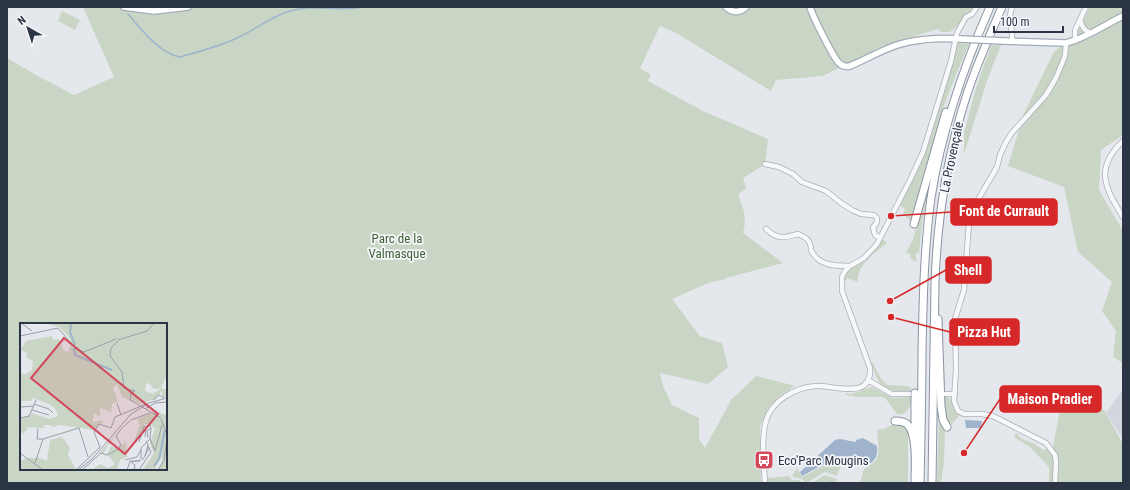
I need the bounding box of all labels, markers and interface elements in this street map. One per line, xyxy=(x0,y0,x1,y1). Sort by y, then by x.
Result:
north arrow xyxy=(8,8,48,48)
scale bar xyxy=(994,8,1063,34)
text: N xyxy=(15,13,29,28)
text: 100 m xyxy=(1000,15,1030,29)
street label: La Provençale xyxy=(937,120,966,194)
callout: Font de Currault xyxy=(951,199,1057,225)
text: Font de Currault xyxy=(959,203,1049,219)
park label: Parc de la Valmasque xyxy=(368,231,426,261)
callout: Shell xyxy=(946,257,991,283)
text: Shell xyxy=(954,262,982,278)
callout: Pizza Hut xyxy=(950,319,1019,345)
inset map xyxy=(20,323,167,470)
text: Pizza Hut xyxy=(957,324,1011,340)
callout: Maison Pradier xyxy=(1000,386,1101,412)
text: Maison Pradier xyxy=(1008,391,1093,407)
bus stop icon: Eco'Parc Mougins xyxy=(753,449,775,471)
place label: Eco'Parc Mougins xyxy=(778,453,869,468)

